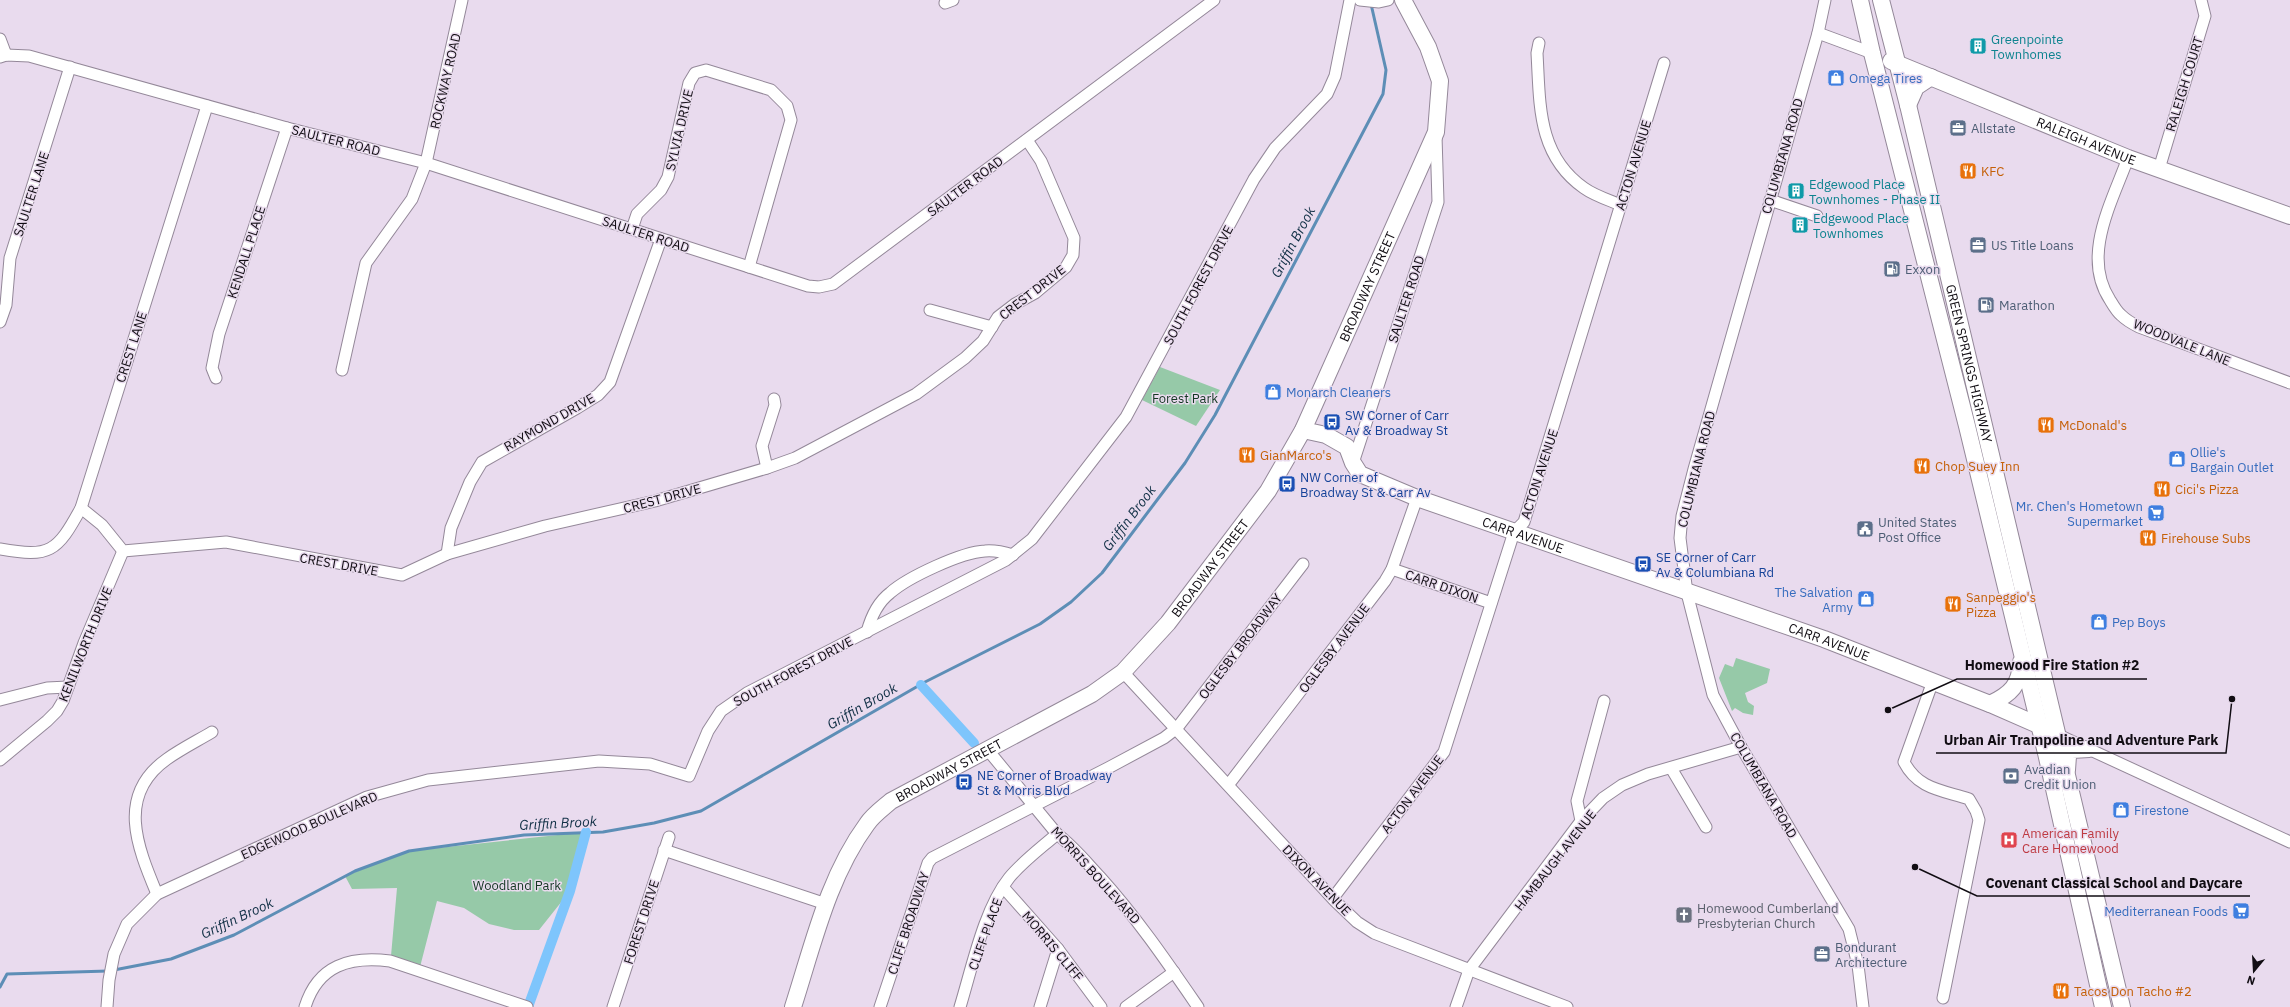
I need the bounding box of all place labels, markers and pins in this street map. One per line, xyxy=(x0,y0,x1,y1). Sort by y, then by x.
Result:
place label: Greenpointe Townhomes xyxy=(1991,31,2064,63)
building icon: Greenpointe Townhomes xyxy=(1968,36,1988,56)
shop icon: Omega Tires xyxy=(1826,68,1846,88)
place label: Omega Tires xyxy=(1849,70,1922,87)
office icon: Allstate xyxy=(1948,118,1968,138)
place label: Allstate xyxy=(1971,120,2016,137)
restaurant icon: KFC xyxy=(1958,161,1978,181)
place label: KFC xyxy=(1981,163,2004,180)
place label: Edgewood Place Townhomes - Phase II xyxy=(1809,176,1940,208)
building icon: Edgewood Place Townhomes - Phase II xyxy=(1786,181,1806,201)
place label: Edgewood Place Townhomes xyxy=(1813,210,1909,242)
building icon: Edgewood Place Townhomes xyxy=(1790,215,1810,235)
office icon: US Title Loans xyxy=(1968,235,1988,255)
place label: US Title Loans xyxy=(1991,237,2074,254)
fuel station icon: Exxon xyxy=(1882,259,1902,279)
place label: Exxon xyxy=(1905,261,1940,278)
fuel station icon: Marathon xyxy=(1976,295,1996,315)
place label: Marathon xyxy=(1999,297,2055,314)
shop icon: Monarch Cleaners xyxy=(1263,382,1283,402)
place label: Monarch Cleaners xyxy=(1286,384,1391,401)
place label: SW Corner of Carr Av & Broadway St xyxy=(1345,407,1449,439)
bus stop icon: SW Corner of Carr Av & Broadway St xyxy=(1322,412,1342,432)
restaurant icon: McDonald's xyxy=(2036,415,2056,435)
place label: McDonald's xyxy=(2059,417,2127,434)
place label: Ollie's Bargain Outlet xyxy=(2190,444,2274,476)
restaurant icon: GianMarco's xyxy=(1237,445,1257,465)
place label: GianMarco's xyxy=(1260,447,1332,464)
shop icon: Ollie's Bargain Outlet xyxy=(2167,449,2187,469)
restaurant icon: Chop Suey Inn xyxy=(1912,456,1932,476)
place label: Chop Suey Inn xyxy=(1935,458,2020,475)
place label: NW Corner of Broadway St & Carr Av xyxy=(1300,469,1431,501)
bus stop icon: NW Corner of Broadway St & Carr Av xyxy=(1277,474,1297,494)
restaurant icon: Cici's Pizza xyxy=(2152,479,2172,499)
place label: Cici's Pizza xyxy=(2175,481,2239,498)
place label: Mr. Chen's Hometown Supermarket xyxy=(2016,498,2143,530)
supermarket icon: Mr. Chen's Hometown Supermarket xyxy=(2146,503,2166,523)
place label: United States Post Office xyxy=(1878,514,1957,546)
public building icon: United States Post Office xyxy=(1855,519,1875,539)
restaurant icon: Firehouse Subs xyxy=(2138,528,2158,548)
place label: Firehouse Subs xyxy=(2161,530,2251,547)
place label: SE Corner of Carr Av & Columbiana Rd xyxy=(1656,549,1774,581)
bus stop icon: SE Corner of Carr Av & Columbiana Rd xyxy=(1633,554,1653,574)
place label: The Salvation Army xyxy=(1774,584,1854,616)
shop icon: The Salvation Army xyxy=(1856,589,1876,609)
place label: Sanpeggio's Pizza xyxy=(1966,589,2036,621)
restaurant icon: Sanpeggio's Pizza xyxy=(1943,594,1963,614)
shop icon: Pep Boys xyxy=(2089,612,2109,632)
place label: Pep Boys xyxy=(2112,614,2166,631)
callout: Homewood Fire Station #2 xyxy=(1957,653,2147,679)
callout: Urban Air Trampoline and Adventure Park xyxy=(1936,727,2226,753)
place label: Avadian Credit Union xyxy=(2024,761,2096,793)
bank icon: Avadian Credit Union xyxy=(2001,766,2021,786)
place label: NE Corner of Broadway St & Morris Blvd xyxy=(977,767,1113,799)
bus stop icon: NE Corner of Broadway St & Morris Blvd xyxy=(954,772,974,792)
shop icon: Firestone xyxy=(2111,800,2131,820)
place label: Firestone xyxy=(2134,802,2189,819)
place label: American Family Care Homewood xyxy=(2022,825,2119,857)
hospital icon: American Family Care Homewood xyxy=(1999,830,2019,850)
callout: Covenant Classical School and Daycare xyxy=(1977,870,2250,896)
place label: Homewood Cumberland Presbyterian Church xyxy=(1697,900,1839,932)
supermarket icon: Mediterranean Foods xyxy=(2231,901,2251,921)
place label: Mediterranean Foods xyxy=(2104,903,2228,920)
church icon: Homewood Cumberland Presbyterian Church xyxy=(1674,905,1694,925)
place label: Bondurant Architecture xyxy=(1835,939,1907,971)
office icon: Bondurant Architecture xyxy=(1812,944,1832,964)
restaurant icon: Tacos Don Tacho #2 xyxy=(2051,981,2071,1001)
place label: Tacos Don Tacho #2 xyxy=(2074,983,2192,1000)

